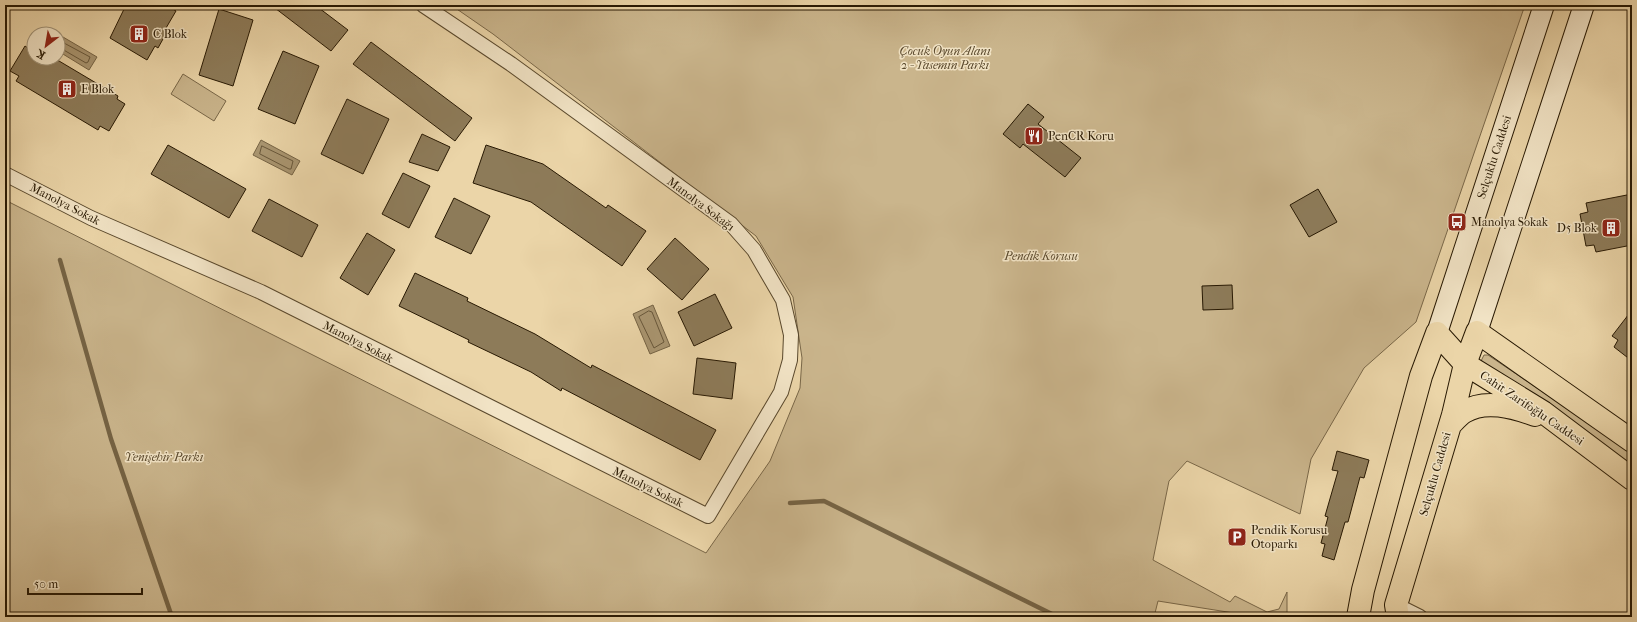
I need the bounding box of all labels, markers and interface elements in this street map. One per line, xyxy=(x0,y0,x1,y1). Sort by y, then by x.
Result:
building icon: C Blok xyxy=(128,23,150,45)
north arrow xyxy=(26,26,66,66)
place label: C Blok xyxy=(153,27,188,41)
park label: Çocuk Oyun Alanı 2 - Yasemin Parkı xyxy=(900,44,991,72)
text: K xyxy=(33,46,48,62)
building icon: E Blok xyxy=(56,78,78,100)
place label: E Blok xyxy=(81,82,115,96)
street label: Selçuklu Caddesi xyxy=(1474,113,1515,201)
restaurant icon: PenCR Koru xyxy=(1023,125,1045,147)
place label: PenCR Koru xyxy=(1048,129,1114,143)
street label: Manolya Sokağı xyxy=(665,174,738,234)
street label: Manolya Sokak xyxy=(28,180,103,228)
bus stop icon: Manolya Sokak xyxy=(1446,211,1468,233)
place label: Manolya Sokak xyxy=(1471,215,1549,229)
building icon: D5 Blok xyxy=(1600,217,1622,239)
place label: D5 Blok xyxy=(1557,221,1598,235)
park label: Pendik Korusu xyxy=(1003,249,1078,263)
street label: Manolya Sokak xyxy=(321,318,396,366)
street label: Cahit Zarifoğlu Caddesi xyxy=(1477,368,1587,448)
street label: Selçuklu Caddesi xyxy=(1416,430,1455,518)
park label: Yenişehir Parkı xyxy=(125,450,204,464)
street label: Manolya Sokak xyxy=(610,464,686,511)
place label: Pendik Korusu Otoparkı xyxy=(1251,523,1328,551)
parking icon: Pendik Korusu Otoparkı xyxy=(1226,526,1248,548)
scale bar xyxy=(28,570,142,596)
text: 50 m xyxy=(34,577,58,591)

